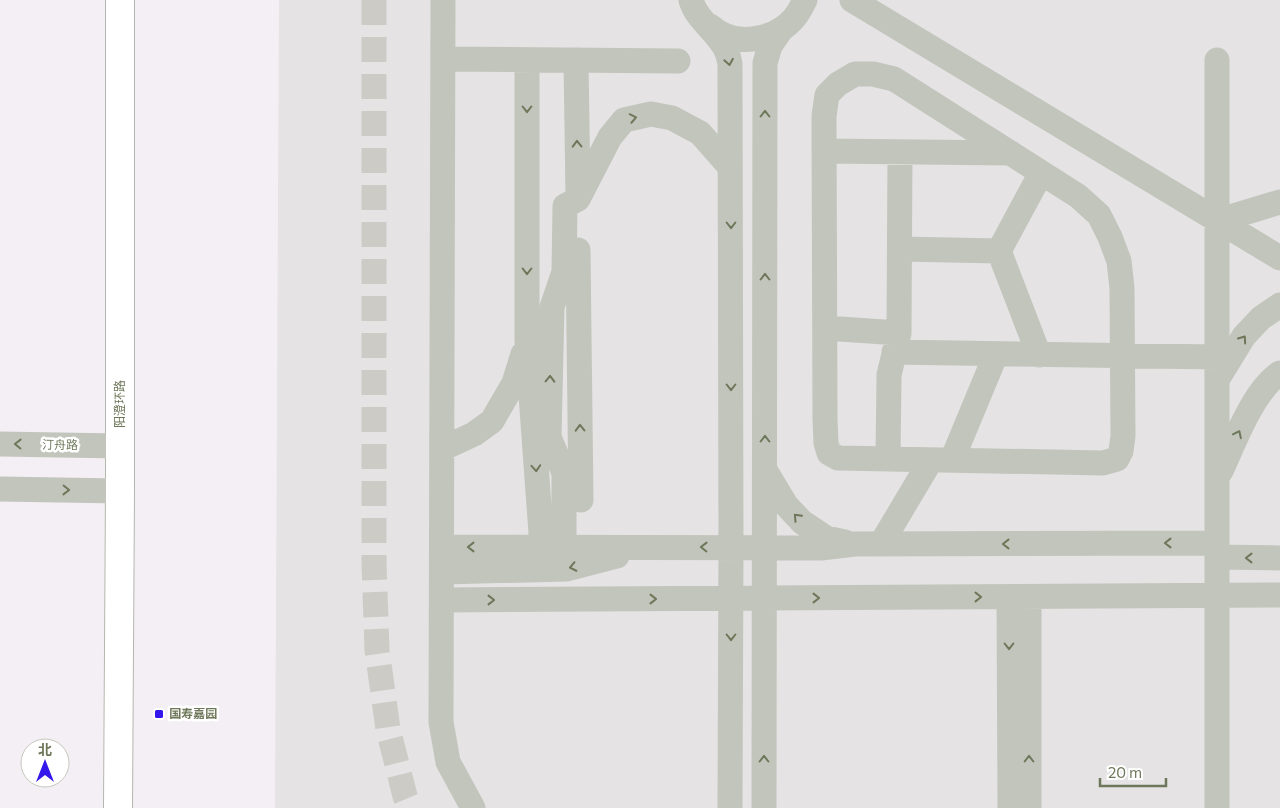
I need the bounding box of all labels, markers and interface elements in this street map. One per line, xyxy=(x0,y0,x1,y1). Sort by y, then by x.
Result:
one-way arrow xyxy=(723,58,733,67)
one-way arrow xyxy=(522,105,532,113)
one-way arrow xyxy=(760,110,770,118)
one-way arrow xyxy=(628,113,637,124)
one-way arrow xyxy=(572,139,582,147)
one-way arrow xyxy=(726,221,736,229)
one-way arrow xyxy=(522,268,532,275)
one-way arrow xyxy=(760,273,770,280)
one-way arrow xyxy=(1237,335,1246,345)
one-way arrow xyxy=(545,375,555,382)
street label: 阳澄环路 xyxy=(112,380,126,428)
one-way arrow xyxy=(726,384,736,391)
one-way arrow xyxy=(575,424,585,432)
one-way arrow xyxy=(1232,430,1242,439)
one-way arrow xyxy=(760,435,770,443)
street label: 汀舟路 xyxy=(42,437,78,451)
one-way arrow xyxy=(14,439,22,450)
one-way arrow xyxy=(530,465,541,473)
one-way arrow xyxy=(62,485,70,495)
one-way arrow xyxy=(794,513,803,522)
one-way arrow xyxy=(1164,538,1172,548)
one-way arrow xyxy=(1002,539,1010,549)
one-way arrow xyxy=(467,542,474,552)
one-way arrow xyxy=(699,542,707,553)
one-way arrow xyxy=(1244,553,1252,563)
one-way arrow xyxy=(568,562,577,572)
one-way arrow xyxy=(974,592,982,602)
one-way arrow xyxy=(812,593,820,603)
one-way arrow xyxy=(650,594,657,604)
one-way arrow xyxy=(487,595,495,605)
one-way arrow xyxy=(726,634,736,641)
one-way arrow xyxy=(1004,642,1014,650)
place label: 国寿嘉园 xyxy=(169,706,217,720)
marker: 国寿嘉园 xyxy=(153,708,165,720)
north arrow xyxy=(20,738,70,788)
text: 北 xyxy=(38,741,52,758)
one-way arrow xyxy=(759,755,769,763)
one-way arrow xyxy=(1024,755,1034,763)
scale bar xyxy=(1100,756,1166,788)
text: 20 m xyxy=(1108,763,1142,781)

